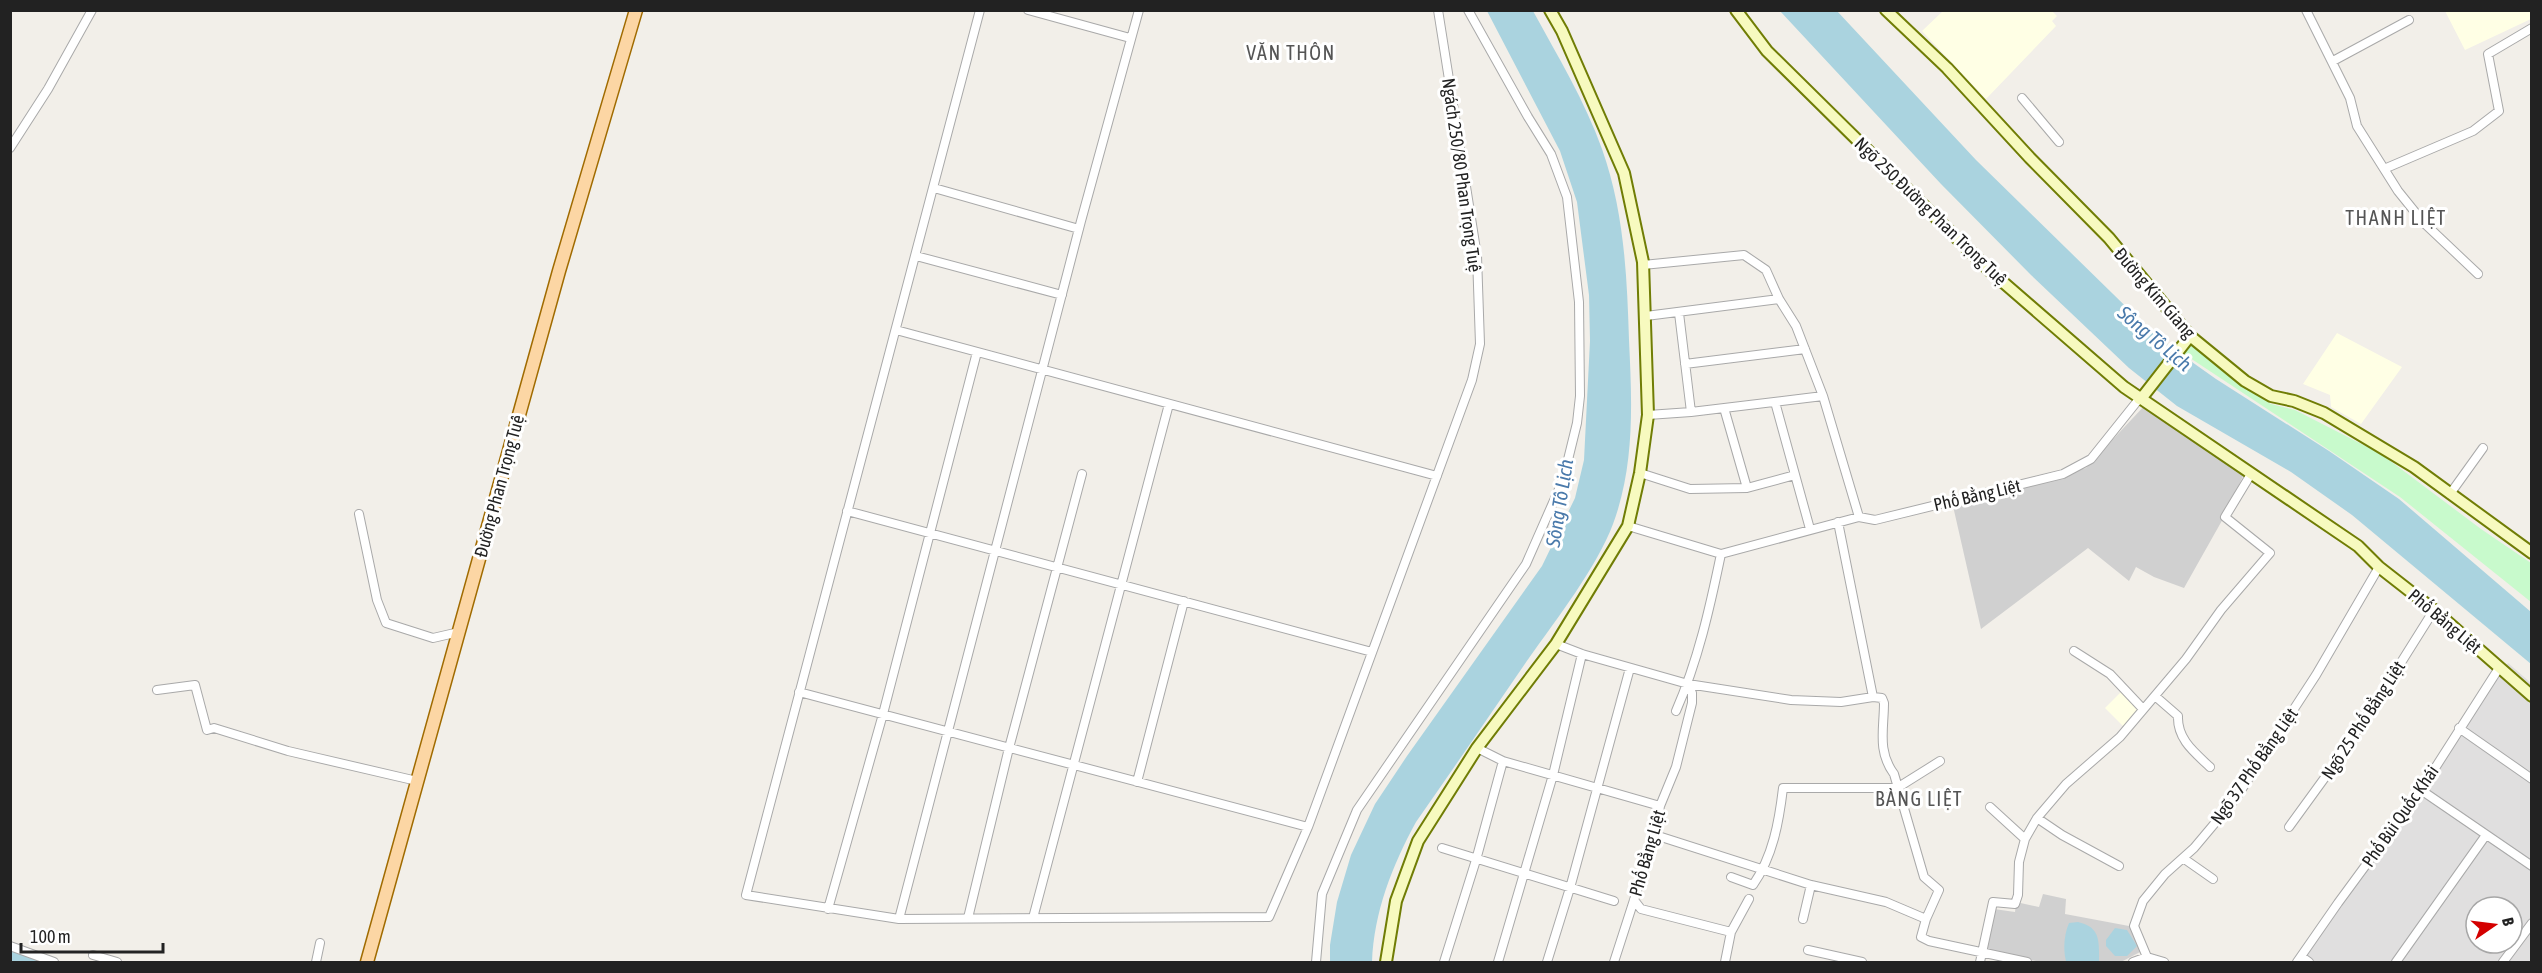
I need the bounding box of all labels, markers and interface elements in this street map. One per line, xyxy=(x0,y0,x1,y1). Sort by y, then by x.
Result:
district label: VĂN THÔN xyxy=(1246,41,1336,64)
street label: Ngách 250/80 Phan Trọng Tuệ xyxy=(1438,77,1486,273)
street label: Ngõ 250 Đường Phan Trọng Tuệ xyxy=(1851,133,2011,289)
district label: THANH LIỆT xyxy=(2345,206,2447,229)
street label: Đường Kim Giang xyxy=(2110,243,2200,343)
water label: Sông Tô Lịch xyxy=(2113,300,2197,376)
street label: Đường Phan Trọng Tuệ xyxy=(470,412,528,560)
water label: Sông Tô Lịch xyxy=(1541,457,1577,550)
street label: Phố Bằng Liệt xyxy=(1931,474,2023,515)
street label: Phố Bằng Liệt xyxy=(2404,584,2486,658)
street label: Ngõ 25 Phố Bằng Liệt xyxy=(2316,656,2409,783)
street label: Ngõ 37 Phố Bằng Liệt xyxy=(2205,703,2302,828)
street label: Phố Bùi Quốc Khái xyxy=(2356,761,2443,871)
district label: BÀNG LIỆT xyxy=(1875,787,1963,810)
street label: Phố Bằng Liệt xyxy=(1624,807,1669,899)
north arrow xyxy=(2464,895,2524,955)
scale bar xyxy=(21,916,164,954)
text: B xyxy=(2499,916,2518,928)
text: 100 m xyxy=(30,926,71,947)

